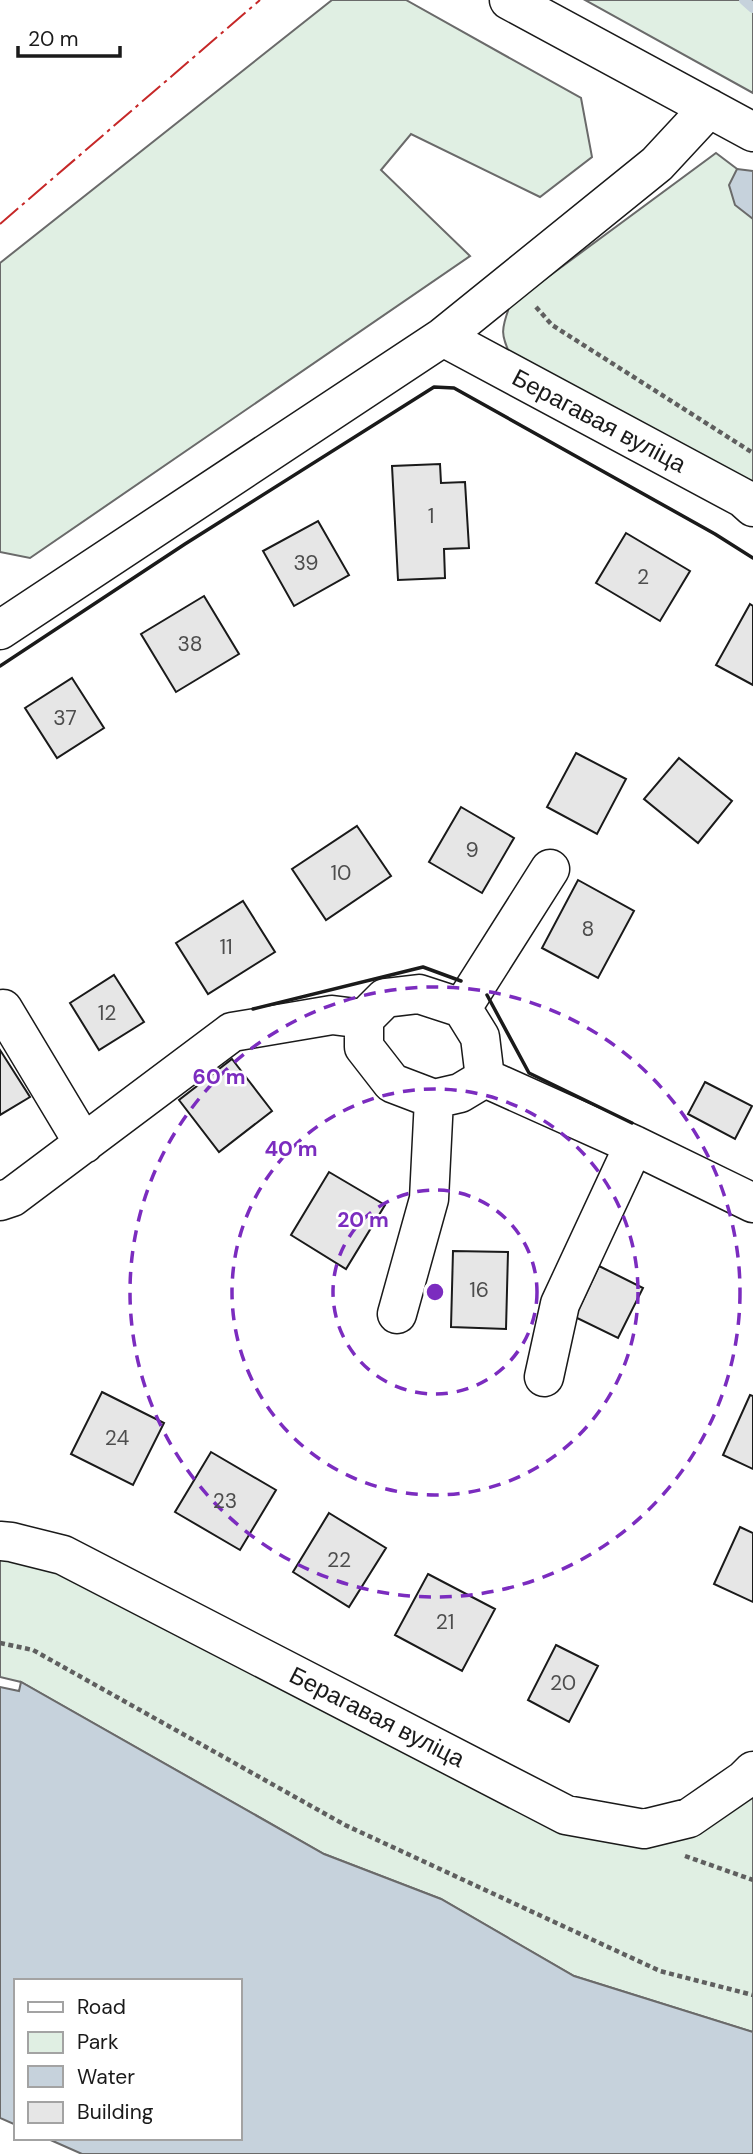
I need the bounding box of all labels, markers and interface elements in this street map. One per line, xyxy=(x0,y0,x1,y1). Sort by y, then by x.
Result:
scale bar xyxy=(18,14,119,58)
text: 20 m xyxy=(28,25,79,53)
street label: Берагавая вуліца xyxy=(507,362,692,480)
house number: 1 xyxy=(428,502,434,530)
house number: 39 xyxy=(294,549,319,577)
house number: 2 xyxy=(637,563,649,591)
house number: 38 xyxy=(177,630,203,658)
house number: 37 xyxy=(53,704,77,732)
house number: 9 xyxy=(465,836,479,864)
house number: 10 xyxy=(331,859,351,887)
house number: 8 xyxy=(582,915,594,943)
house number: 11 xyxy=(219,933,233,961)
house number: 12 xyxy=(98,999,116,1027)
text: 60 m xyxy=(193,1063,245,1091)
text: 40 m xyxy=(264,1135,318,1163)
text: 20 m xyxy=(337,1206,389,1234)
house number: 16 xyxy=(469,1276,489,1304)
centre of rings xyxy=(423,1280,447,1304)
house number: 24 xyxy=(105,1424,129,1452)
house number: 23 xyxy=(213,1487,237,1515)
house number: 22 xyxy=(327,1546,351,1574)
house number: 21 xyxy=(436,1608,454,1636)
street label: Берагавая вуліца xyxy=(284,1659,471,1774)
house number: 20 xyxy=(550,1669,576,1697)
legend xyxy=(14,1979,242,2140)
text: Road xyxy=(77,1993,126,2021)
text: Park xyxy=(77,2028,119,2056)
text: Water xyxy=(77,2063,135,2091)
text: Building xyxy=(77,2098,154,2126)

